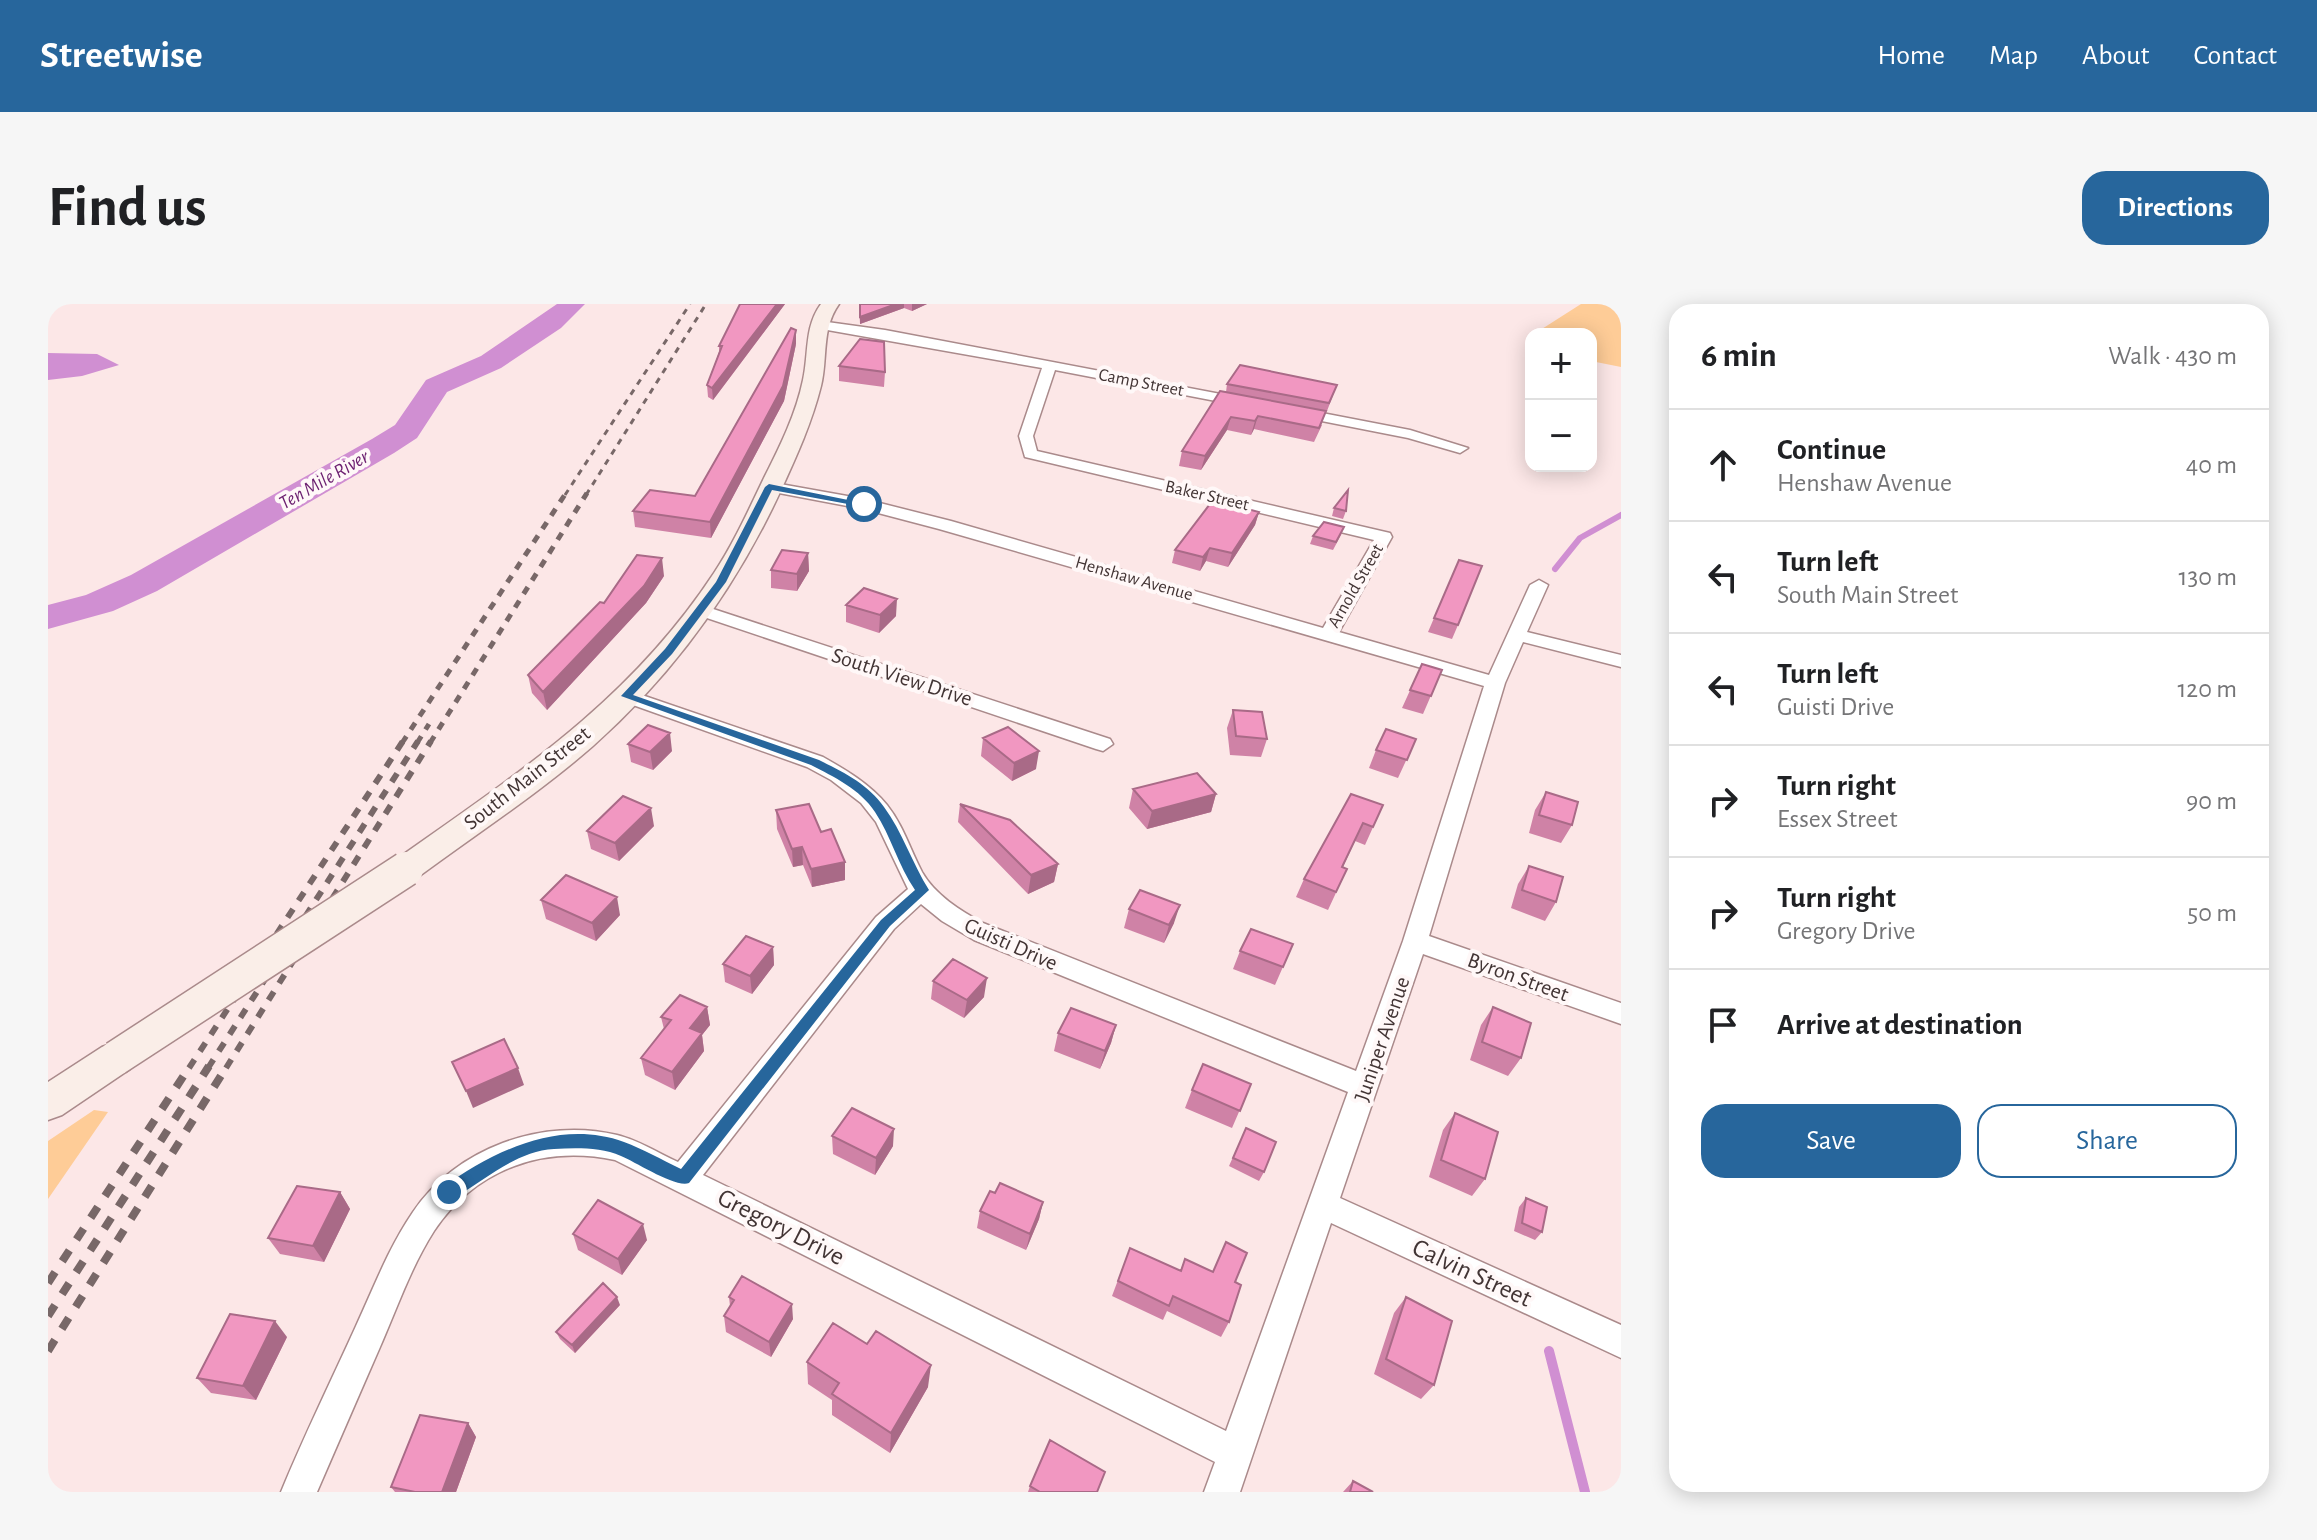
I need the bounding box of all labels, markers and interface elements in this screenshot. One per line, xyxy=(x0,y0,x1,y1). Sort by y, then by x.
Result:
text: Streetwise xyxy=(40,37,203,75)
text: Home xyxy=(1878,42,1945,70)
text: Map xyxy=(1989,42,2038,70)
text: About xyxy=(2082,42,2150,70)
text: Contact xyxy=(2194,42,2277,70)
button: Directions xyxy=(2082,171,2269,245)
text: Find us xyxy=(48,180,206,236)
map controls xyxy=(1525,328,1597,472)
button: + xyxy=(1525,328,1597,400)
text: 6 min xyxy=(1701,339,1777,373)
text: Walk · 430 m xyxy=(2108,343,2237,369)
street label: Camp Street xyxy=(1097,366,1185,400)
button: − xyxy=(1525,400,1597,472)
text: Continue xyxy=(1777,435,1886,465)
icon: ahead xyxy=(1701,443,1745,487)
water label: Ten Mile River xyxy=(276,446,373,514)
text: 40 m xyxy=(2186,452,2237,478)
text: Henshaw Avenue xyxy=(1777,470,1952,496)
street label: Baker Street xyxy=(1163,478,1251,514)
route start xyxy=(846,486,882,522)
street label: Arnold Street xyxy=(1325,541,1387,631)
text: Turn left xyxy=(1777,547,1878,577)
street label: Henshaw Avenue xyxy=(1073,554,1195,604)
icon: left xyxy=(1701,555,1745,599)
text: 130 m xyxy=(2179,564,2237,590)
text: South Main Street xyxy=(1777,582,1958,608)
street label: South View Drive xyxy=(829,644,975,710)
text: Turn left xyxy=(1777,659,1878,689)
icon: left xyxy=(1701,667,1745,711)
text: 120 m xyxy=(2177,676,2237,702)
text: Guisti Drive xyxy=(1777,694,1894,720)
street label: South Main Street xyxy=(460,722,594,834)
text: Turn right xyxy=(1777,771,1896,801)
icon: right xyxy=(1701,779,1745,823)
text: 90 m xyxy=(2186,788,2237,814)
text: Essex Street xyxy=(1777,806,1898,832)
text: Turn right xyxy=(1777,883,1896,913)
icon: right xyxy=(1701,891,1745,935)
text: 50 m xyxy=(2187,900,2237,926)
street label: Guisti Drive xyxy=(961,914,1061,974)
text: Gregory Drive xyxy=(1777,918,1916,944)
street label: Byron Street xyxy=(1465,949,1571,1005)
street label: Juniper Avenue xyxy=(1350,974,1414,1104)
icon: arrive xyxy=(1701,1003,1745,1047)
text: Arrive at destination xyxy=(1777,1010,2023,1040)
button: Save xyxy=(1701,1104,1961,1178)
button: Share xyxy=(1977,1104,2237,1178)
route end xyxy=(431,1174,467,1210)
street label: Gregory Drive xyxy=(713,1184,849,1270)
street label: Calvin Street xyxy=(1408,1234,1536,1312)

